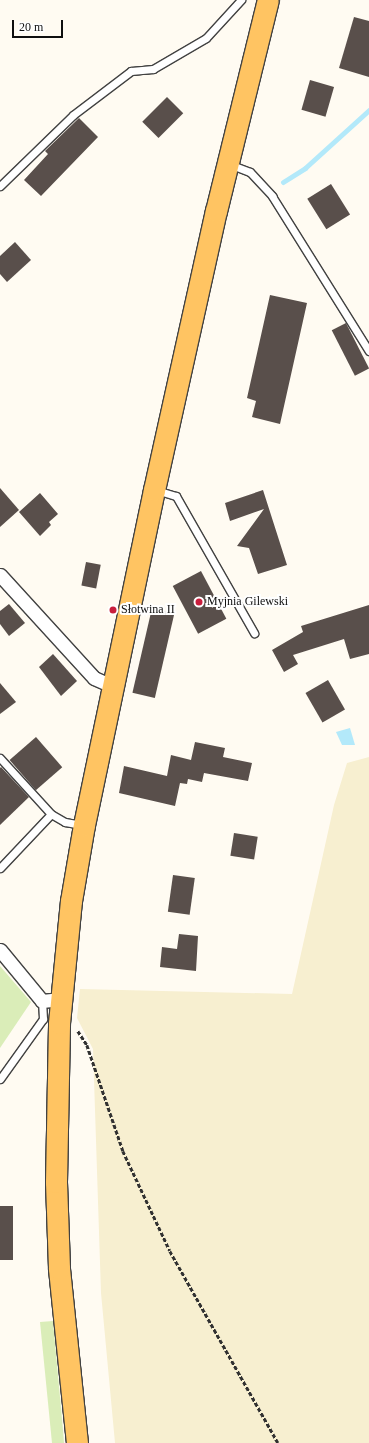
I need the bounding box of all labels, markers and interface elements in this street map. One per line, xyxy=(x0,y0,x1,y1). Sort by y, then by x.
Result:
scale bar xyxy=(14,12,65,38)
text: 20 m xyxy=(19,20,43,34)
place label: Myjnia Gilewski xyxy=(207,595,288,609)
marker: Myjnia Gilewski xyxy=(194,597,204,607)
place label: Słotwina II xyxy=(121,603,175,617)
marker: Słotwina II xyxy=(108,605,118,615)

